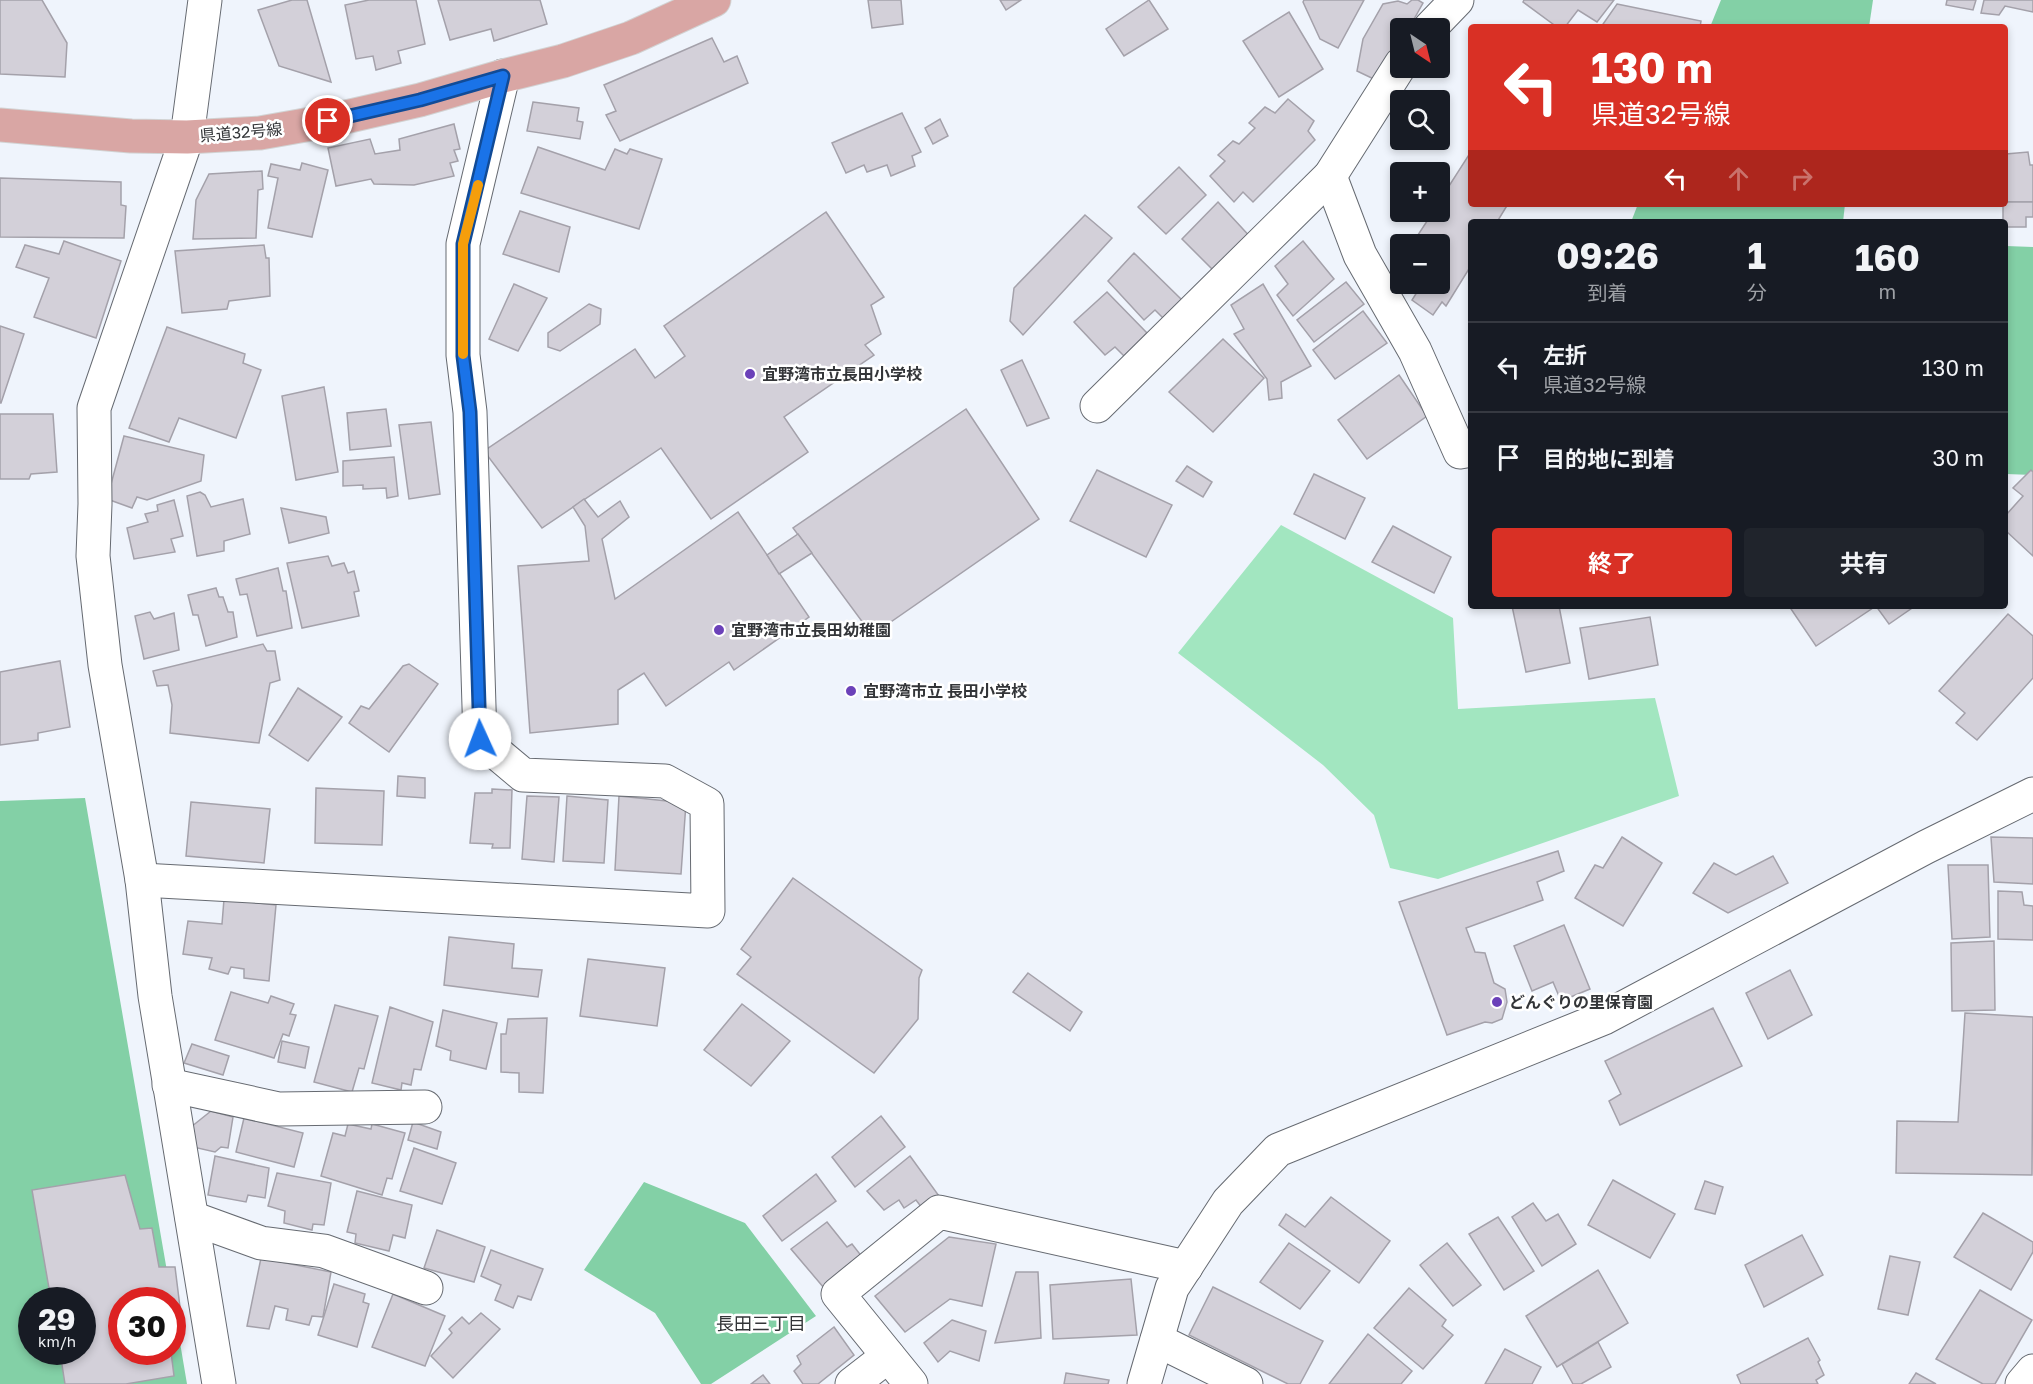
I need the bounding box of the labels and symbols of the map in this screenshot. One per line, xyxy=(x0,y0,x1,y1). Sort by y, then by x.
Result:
north arrow xyxy=(1390,18,1450,78)
pin xyxy=(302,95,353,146)
street label: 県道32号線 xyxy=(199,118,283,146)
place label: 宜野湾市立長田小学校 xyxy=(762,364,922,384)
marker: 宜野湾市立長田小学校 xyxy=(743,367,757,381)
place label: 宜野湾市立長田幼稚園 xyxy=(731,620,891,640)
marker: 宜野湾市立長田幼稚園 xyxy=(712,623,726,637)
place label: 宜野湾市立 長田小学校 xyxy=(863,681,1027,701)
marker: 宜野湾市立 長田小学校 xyxy=(844,684,858,698)
position arrow xyxy=(448,707,512,771)
place label: どんぐりの里保育園 xyxy=(1509,992,1653,1012)
marker: どんぐりの里保育園 xyxy=(1490,995,1504,1009)
speed limit sign: 30 xyxy=(108,1287,186,1365)
district label: 長田三丁目 xyxy=(716,1312,806,1334)

